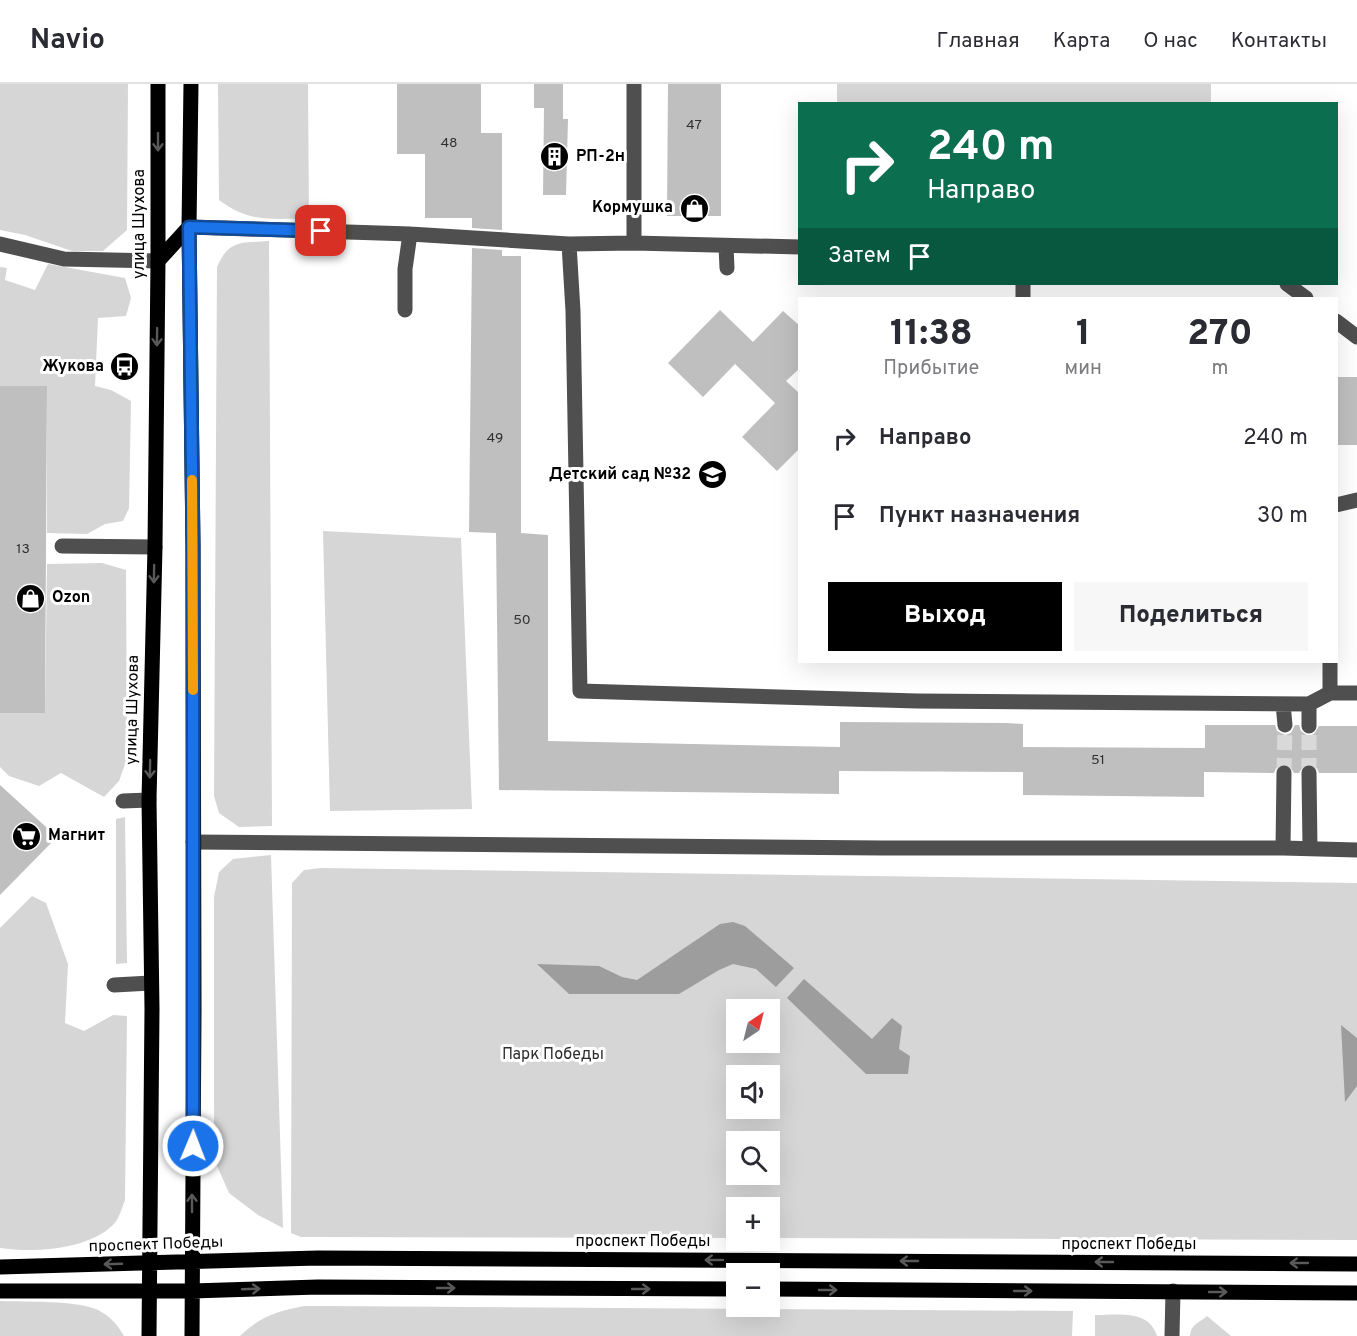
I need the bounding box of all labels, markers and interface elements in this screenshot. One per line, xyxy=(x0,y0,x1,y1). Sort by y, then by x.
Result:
text: Navio xyxy=(30,23,105,59)
text: Главная xyxy=(936,28,1020,55)
text: Карта xyxy=(1053,28,1110,55)
text: О нас xyxy=(1143,28,1198,55)
text: Контакты xyxy=(1231,28,1327,55)
house number: 47 xyxy=(686,117,702,134)
text: 240 m xyxy=(927,122,1055,175)
icon: right xyxy=(828,126,906,204)
one-way arrow xyxy=(152,132,164,152)
house number: 48 xyxy=(440,135,458,152)
building icon: РП-2н xyxy=(539,141,571,173)
place label: РП-2н xyxy=(576,147,625,167)
street label: улица Шухова xyxy=(130,169,150,279)
text: Направо xyxy=(927,174,1035,208)
shop icon: Кормушка xyxy=(678,192,710,224)
place label: Кормушка xyxy=(592,198,673,218)
pin xyxy=(295,205,346,256)
icon: arrive xyxy=(304,214,337,247)
icon: arrive xyxy=(903,240,936,273)
text: Затем xyxy=(828,243,891,270)
text: 11:38 xyxy=(890,312,973,358)
text: 1 xyxy=(1076,312,1091,358)
text: 270 xyxy=(1187,312,1253,358)
one-way arrow xyxy=(151,327,163,347)
bus stop icon: Жукова xyxy=(109,351,141,383)
text: Прибытие xyxy=(883,356,979,382)
text: мин xyxy=(1065,356,1102,382)
text: m xyxy=(1211,356,1228,382)
place label: Жукова xyxy=(42,357,104,377)
icon: right xyxy=(828,422,861,455)
text: Направо xyxy=(879,425,971,452)
text: 240 m xyxy=(1243,425,1308,452)
house number: 49 xyxy=(487,430,503,447)
school or university icon: Детский сад №32 xyxy=(696,459,728,491)
place label: Детский сад №32 xyxy=(549,465,691,485)
icon: arrive xyxy=(828,500,861,533)
text: Пункт назначения xyxy=(879,503,1080,530)
text: 30 m xyxy=(1257,503,1308,530)
house number: 13 xyxy=(16,541,30,558)
one-way arrow xyxy=(149,564,160,584)
shop icon: Ozon xyxy=(15,582,47,614)
button: Выход xyxy=(828,582,1062,651)
button: Поделиться xyxy=(1074,582,1308,651)
place label: Ozon xyxy=(52,588,90,608)
house number: 50 xyxy=(513,612,531,629)
street label: улица Шухова xyxy=(122,655,144,765)
house number: 51 xyxy=(1091,752,1105,769)
one-way arrow xyxy=(144,759,156,779)
supermarket icon: Магнит xyxy=(11,820,43,852)
place label: Магнит xyxy=(48,826,105,846)
north arrow xyxy=(726,999,780,1053)
map controls xyxy=(726,999,780,1317)
park label: Парк Победы xyxy=(502,1045,604,1065)
button: sound xyxy=(726,1065,780,1119)
position arrow xyxy=(161,1114,225,1178)
button: search xyxy=(726,1131,780,1185)
one-way arrow xyxy=(187,1193,198,1213)
button: + xyxy=(726,1197,780,1251)
street label: проспект Победы xyxy=(576,1232,710,1252)
street label: проспект Победы xyxy=(88,1233,224,1257)
street label: проспект Победы xyxy=(1062,1235,1196,1255)
one-way arrow xyxy=(704,1254,724,1266)
one-way arrow xyxy=(899,1255,919,1267)
one-way arrow xyxy=(1094,1256,1114,1268)
one-way arrow xyxy=(1289,1257,1309,1269)
one-way arrow xyxy=(103,1259,123,1270)
button: − xyxy=(726,1263,780,1317)
one-way arrow xyxy=(435,1282,455,1294)
one-way arrow xyxy=(240,1283,260,1295)
one-way arrow xyxy=(630,1283,650,1295)
one-way arrow xyxy=(817,1284,837,1296)
one-way arrow xyxy=(1012,1285,1032,1297)
one-way arrow xyxy=(1207,1286,1227,1298)

